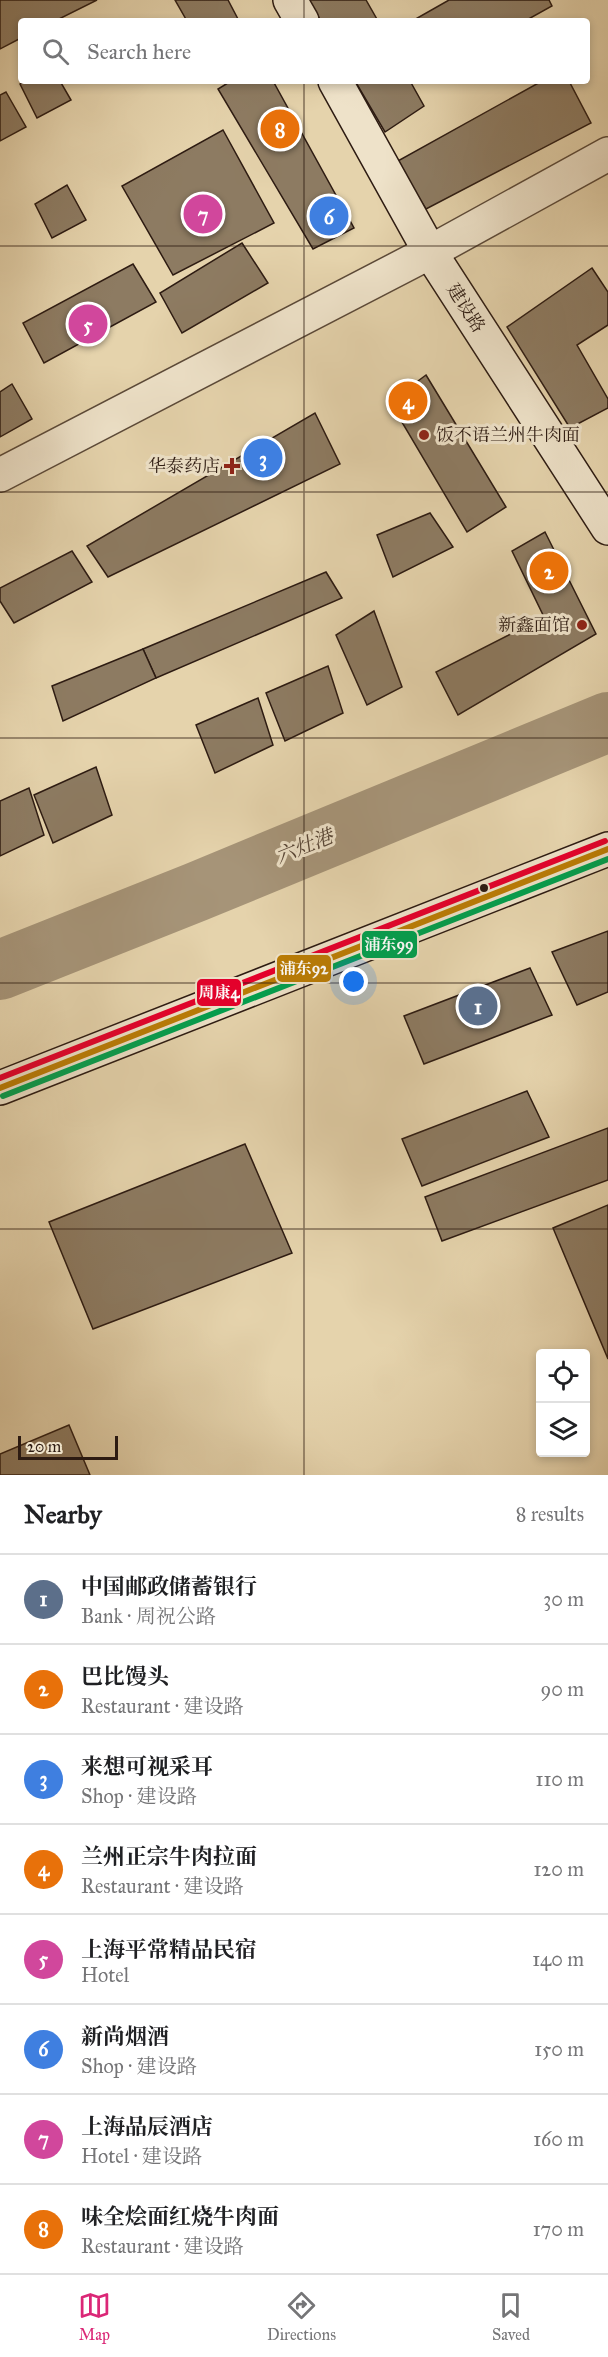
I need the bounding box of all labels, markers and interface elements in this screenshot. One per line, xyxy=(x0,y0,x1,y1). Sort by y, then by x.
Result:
search box xyxy=(18,18,590,84)
icon: search xyxy=(39,35,72,68)
text: Search here xyxy=(87,38,191,65)
pin: 8 xyxy=(260,106,300,152)
pin: 7 xyxy=(184,192,222,236)
pin: 6 xyxy=(310,194,348,238)
street label: 建设路 xyxy=(442,279,490,337)
pin: 5 xyxy=(68,302,107,346)
pin: 4 xyxy=(388,378,428,424)
place label: 饭不语兰州牛肉面 xyxy=(436,424,580,446)
marker: 饭不语兰州牛肉面 xyxy=(417,428,431,442)
pin: 3 xyxy=(244,436,282,480)
place label: 华泰药店 xyxy=(148,455,220,477)
marker: 华泰药店 xyxy=(225,459,239,473)
pin: 2 xyxy=(530,548,568,594)
place label: 新鑫面馆 xyxy=(498,614,570,636)
marker: 新鑫面馆 xyxy=(575,618,589,632)
water label: 六灶港 xyxy=(272,823,339,868)
unlabelled marker xyxy=(478,882,490,894)
line badge: 浦东99 xyxy=(361,930,418,959)
text: 浦东99 xyxy=(364,935,414,955)
line badge: 浦东92 xyxy=(276,954,332,983)
text: 浦东92 xyxy=(280,959,329,979)
your location xyxy=(339,967,368,996)
line badge: 周康4 xyxy=(196,978,242,1007)
text: 周康4 xyxy=(199,983,241,1003)
pin: 1 xyxy=(458,984,498,1028)
map controls xyxy=(536,1349,590,1457)
button: locate xyxy=(536,1349,590,1403)
button: layers xyxy=(536,1403,590,1457)
scale bar xyxy=(18,1433,118,1460)
text: 20 m xyxy=(27,1437,61,1456)
text: Nearby xyxy=(24,1498,102,1530)
text: 8 results xyxy=(516,1502,584,1526)
text: 中国邮政储蓄银行 xyxy=(81,1573,257,1600)
text: 1 xyxy=(40,1587,47,1611)
text: 30 m xyxy=(543,1587,584,1611)
text: Bank · 周祝公路 xyxy=(81,1604,216,1628)
text: 巴比馒头 xyxy=(81,1663,169,1690)
text: 2 xyxy=(39,1677,48,1701)
text: 90 m xyxy=(541,1677,584,1701)
text: Restaurant · 建设路 xyxy=(81,1694,244,1718)
text: 来想可视采耳 xyxy=(81,1753,213,1780)
text: 3 xyxy=(40,1767,48,1791)
text: 110 m xyxy=(536,1767,584,1791)
text: Shop · 建设路 xyxy=(81,1784,197,1808)
text: 兰州正宗牛肉拉面 xyxy=(81,1843,257,1870)
text: 4 xyxy=(38,1857,49,1881)
text: 120 m xyxy=(533,1857,584,1881)
text: Restaurant · 建设路 xyxy=(81,1874,244,1898)
text: 上海平常精品民宿 xyxy=(81,1936,257,1963)
text: 5 xyxy=(39,1947,48,1971)
text: 140 m xyxy=(532,1947,584,1971)
text: Hotel xyxy=(81,1963,129,1987)
text: 新尚烟酒 xyxy=(81,2023,169,2050)
text: 6 xyxy=(38,2037,49,2061)
text: 150 m xyxy=(534,2037,584,2061)
text: Shop · 建设路 xyxy=(81,2054,197,2078)
text: 上海品辰酒店 xyxy=(81,2113,213,2140)
text: 7 xyxy=(38,2127,49,2151)
text: 160 m xyxy=(533,2127,584,2151)
text: Hotel · 建设路 xyxy=(81,2144,202,2168)
text: 味全烩面红烧牛肉面 xyxy=(81,2203,279,2230)
text: 8 xyxy=(38,2217,49,2241)
text: 170 m xyxy=(533,2217,584,2241)
text: Restaurant · 建设路 xyxy=(81,2234,244,2258)
tab: Map xyxy=(78,2289,111,2344)
tab: Directions xyxy=(267,2289,336,2344)
tab: Saved xyxy=(492,2289,530,2344)

